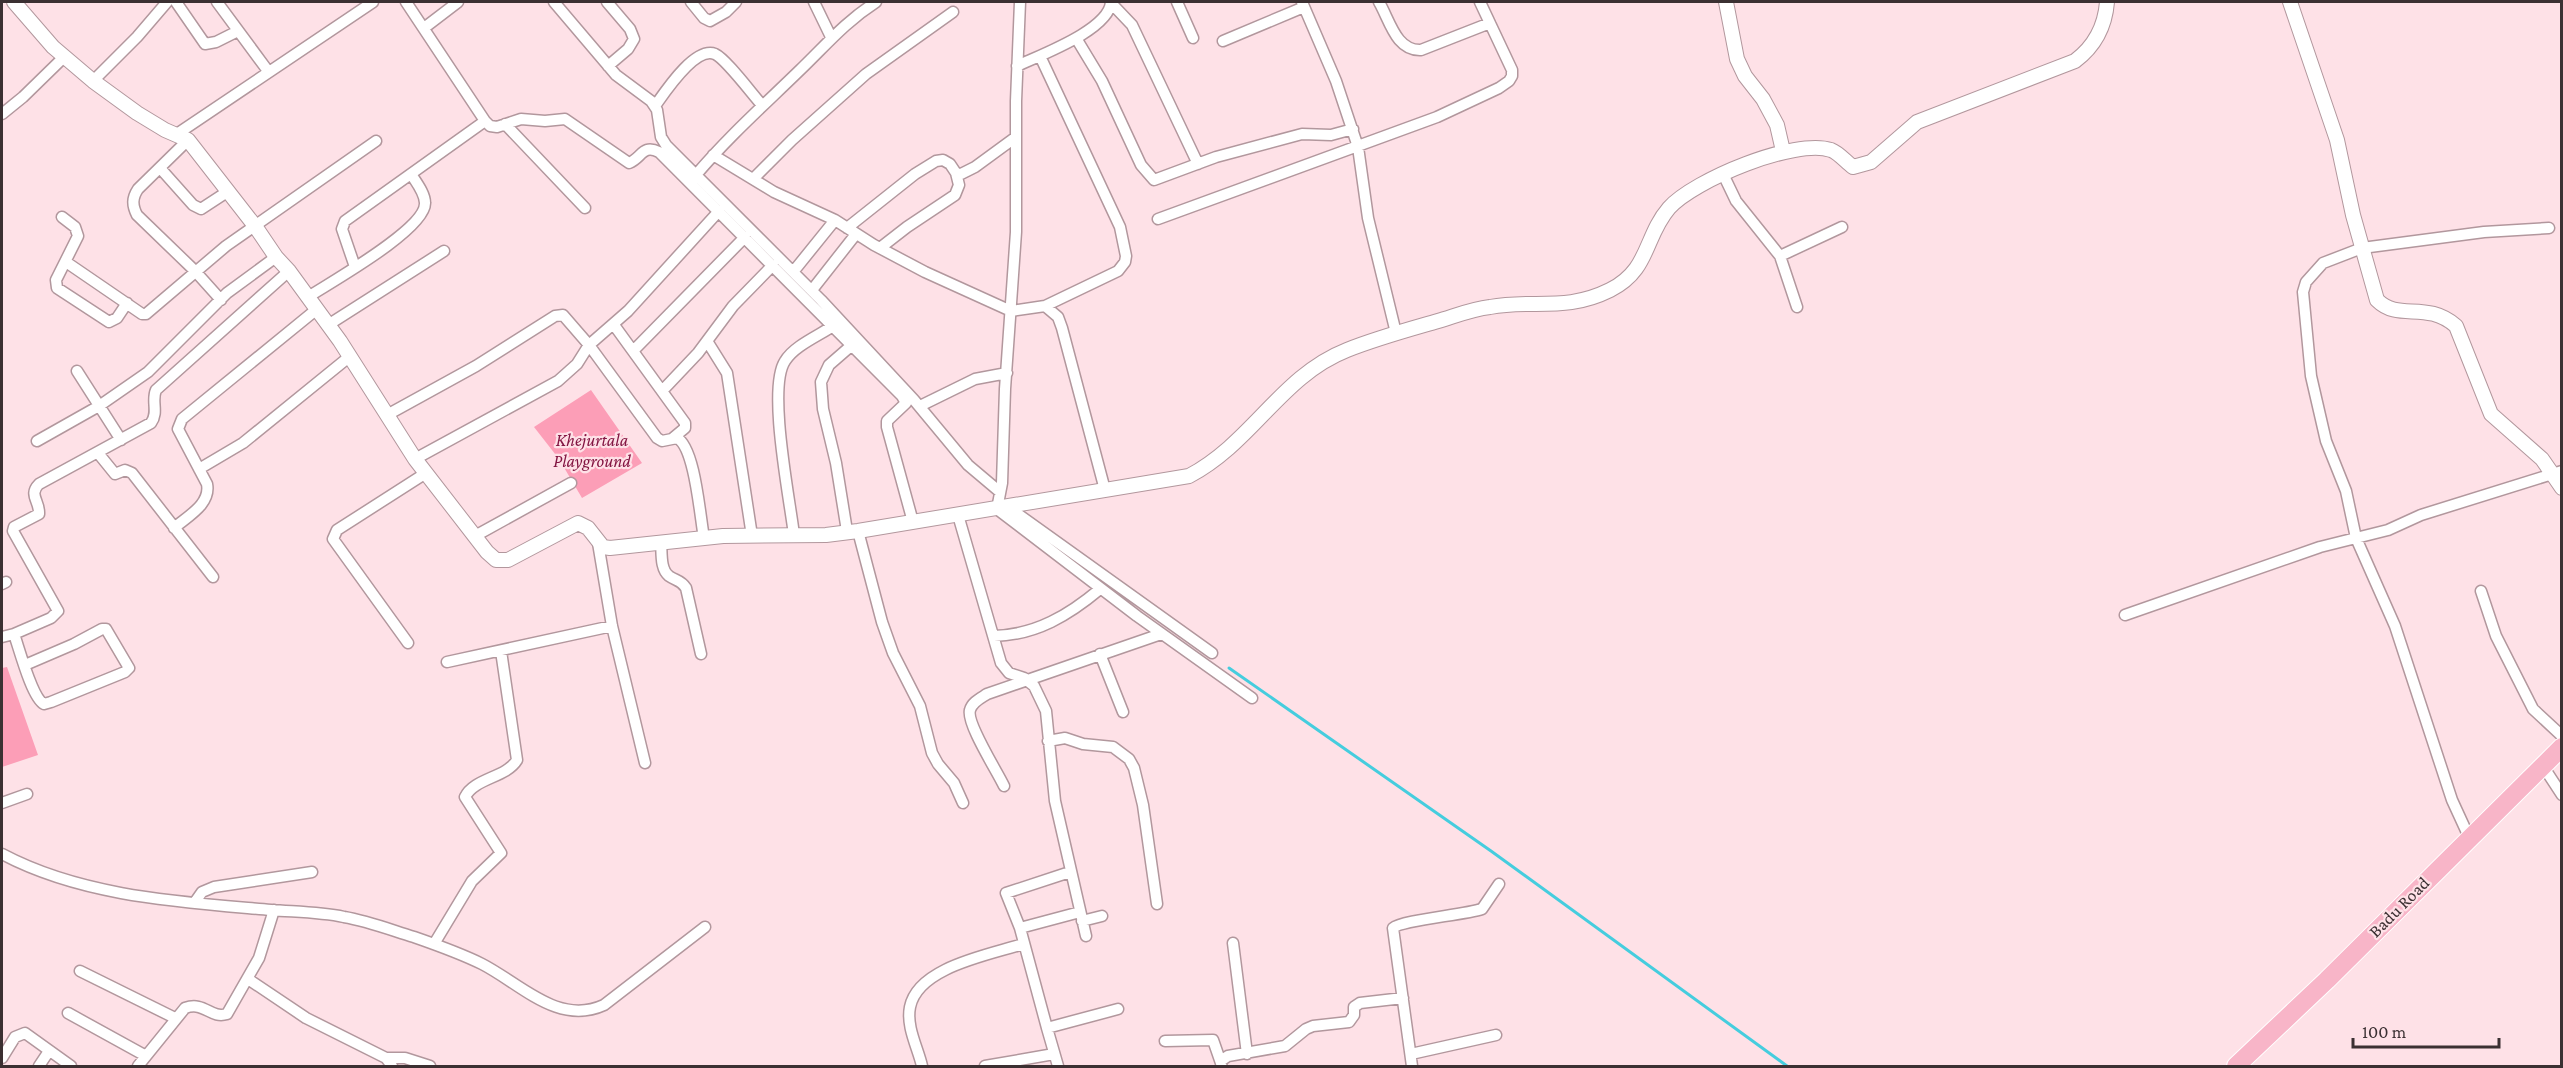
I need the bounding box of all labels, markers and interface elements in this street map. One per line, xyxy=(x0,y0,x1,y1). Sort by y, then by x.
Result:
park label: Khejurtala Playground xyxy=(553,430,631,471)
street label: Badu Road xyxy=(2365,872,2434,941)
scale bar xyxy=(2353,1011,2498,1049)
text: 100 m xyxy=(2362,1022,2407,1042)

